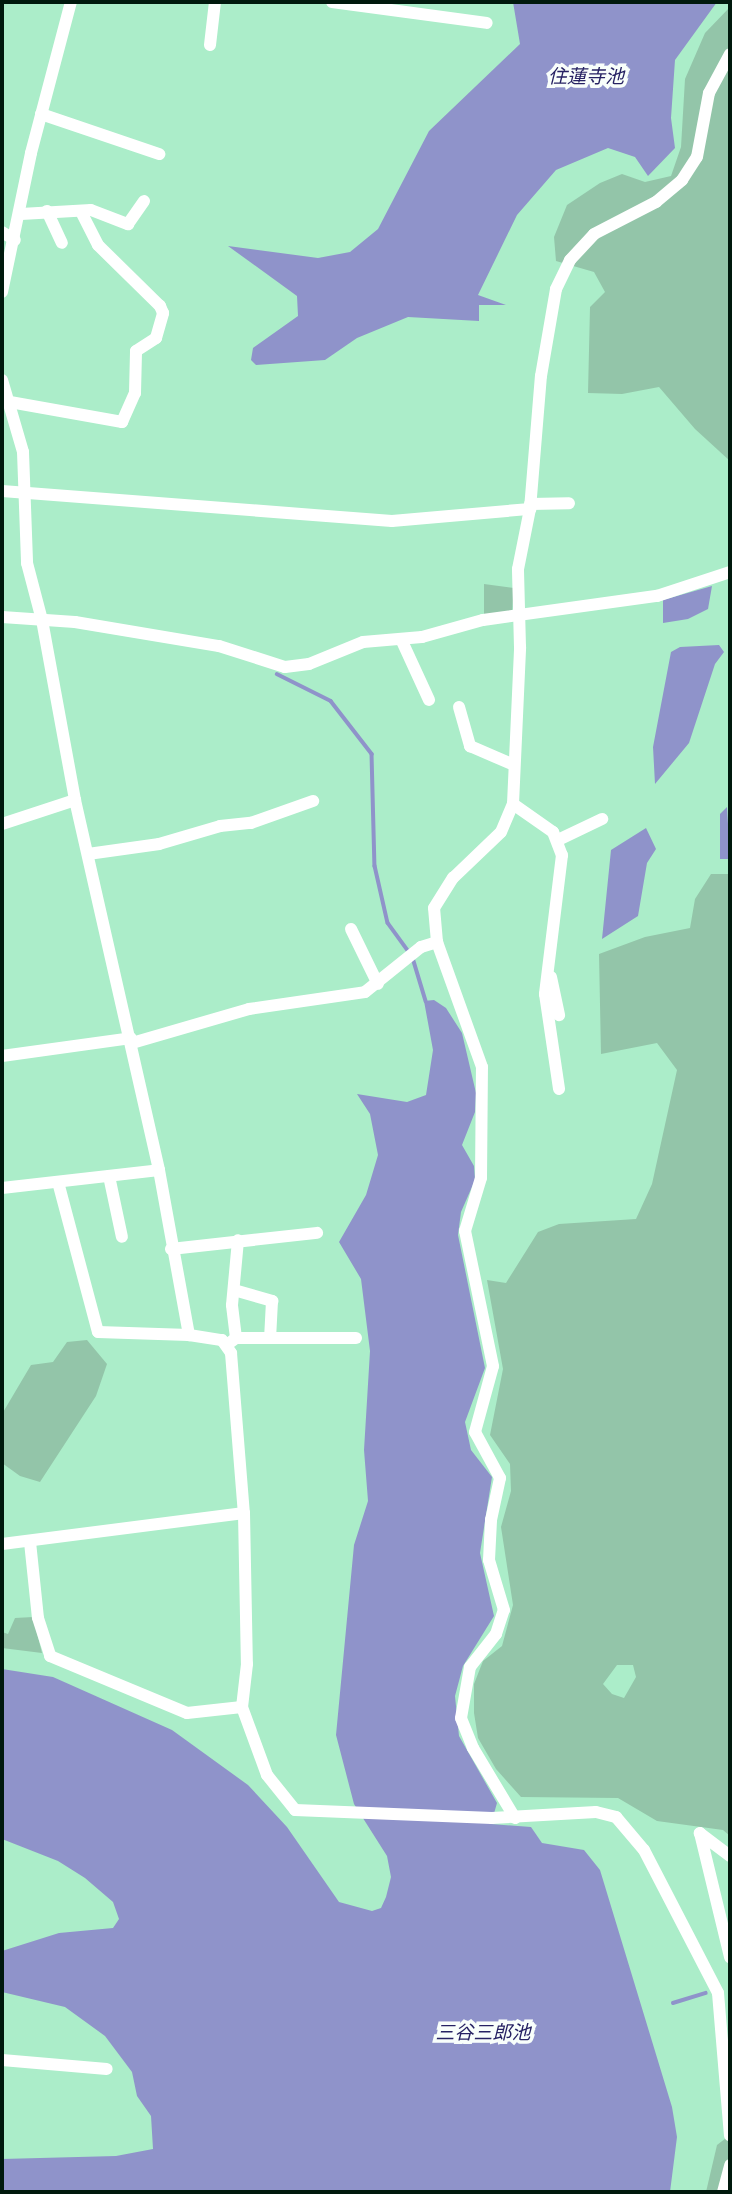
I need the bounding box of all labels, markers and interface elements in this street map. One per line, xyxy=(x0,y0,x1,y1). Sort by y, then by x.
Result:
water label: 住蓮寺池 xyxy=(548,66,624,88)
water label: 三谷三郎池 xyxy=(436,2022,530,2044)

